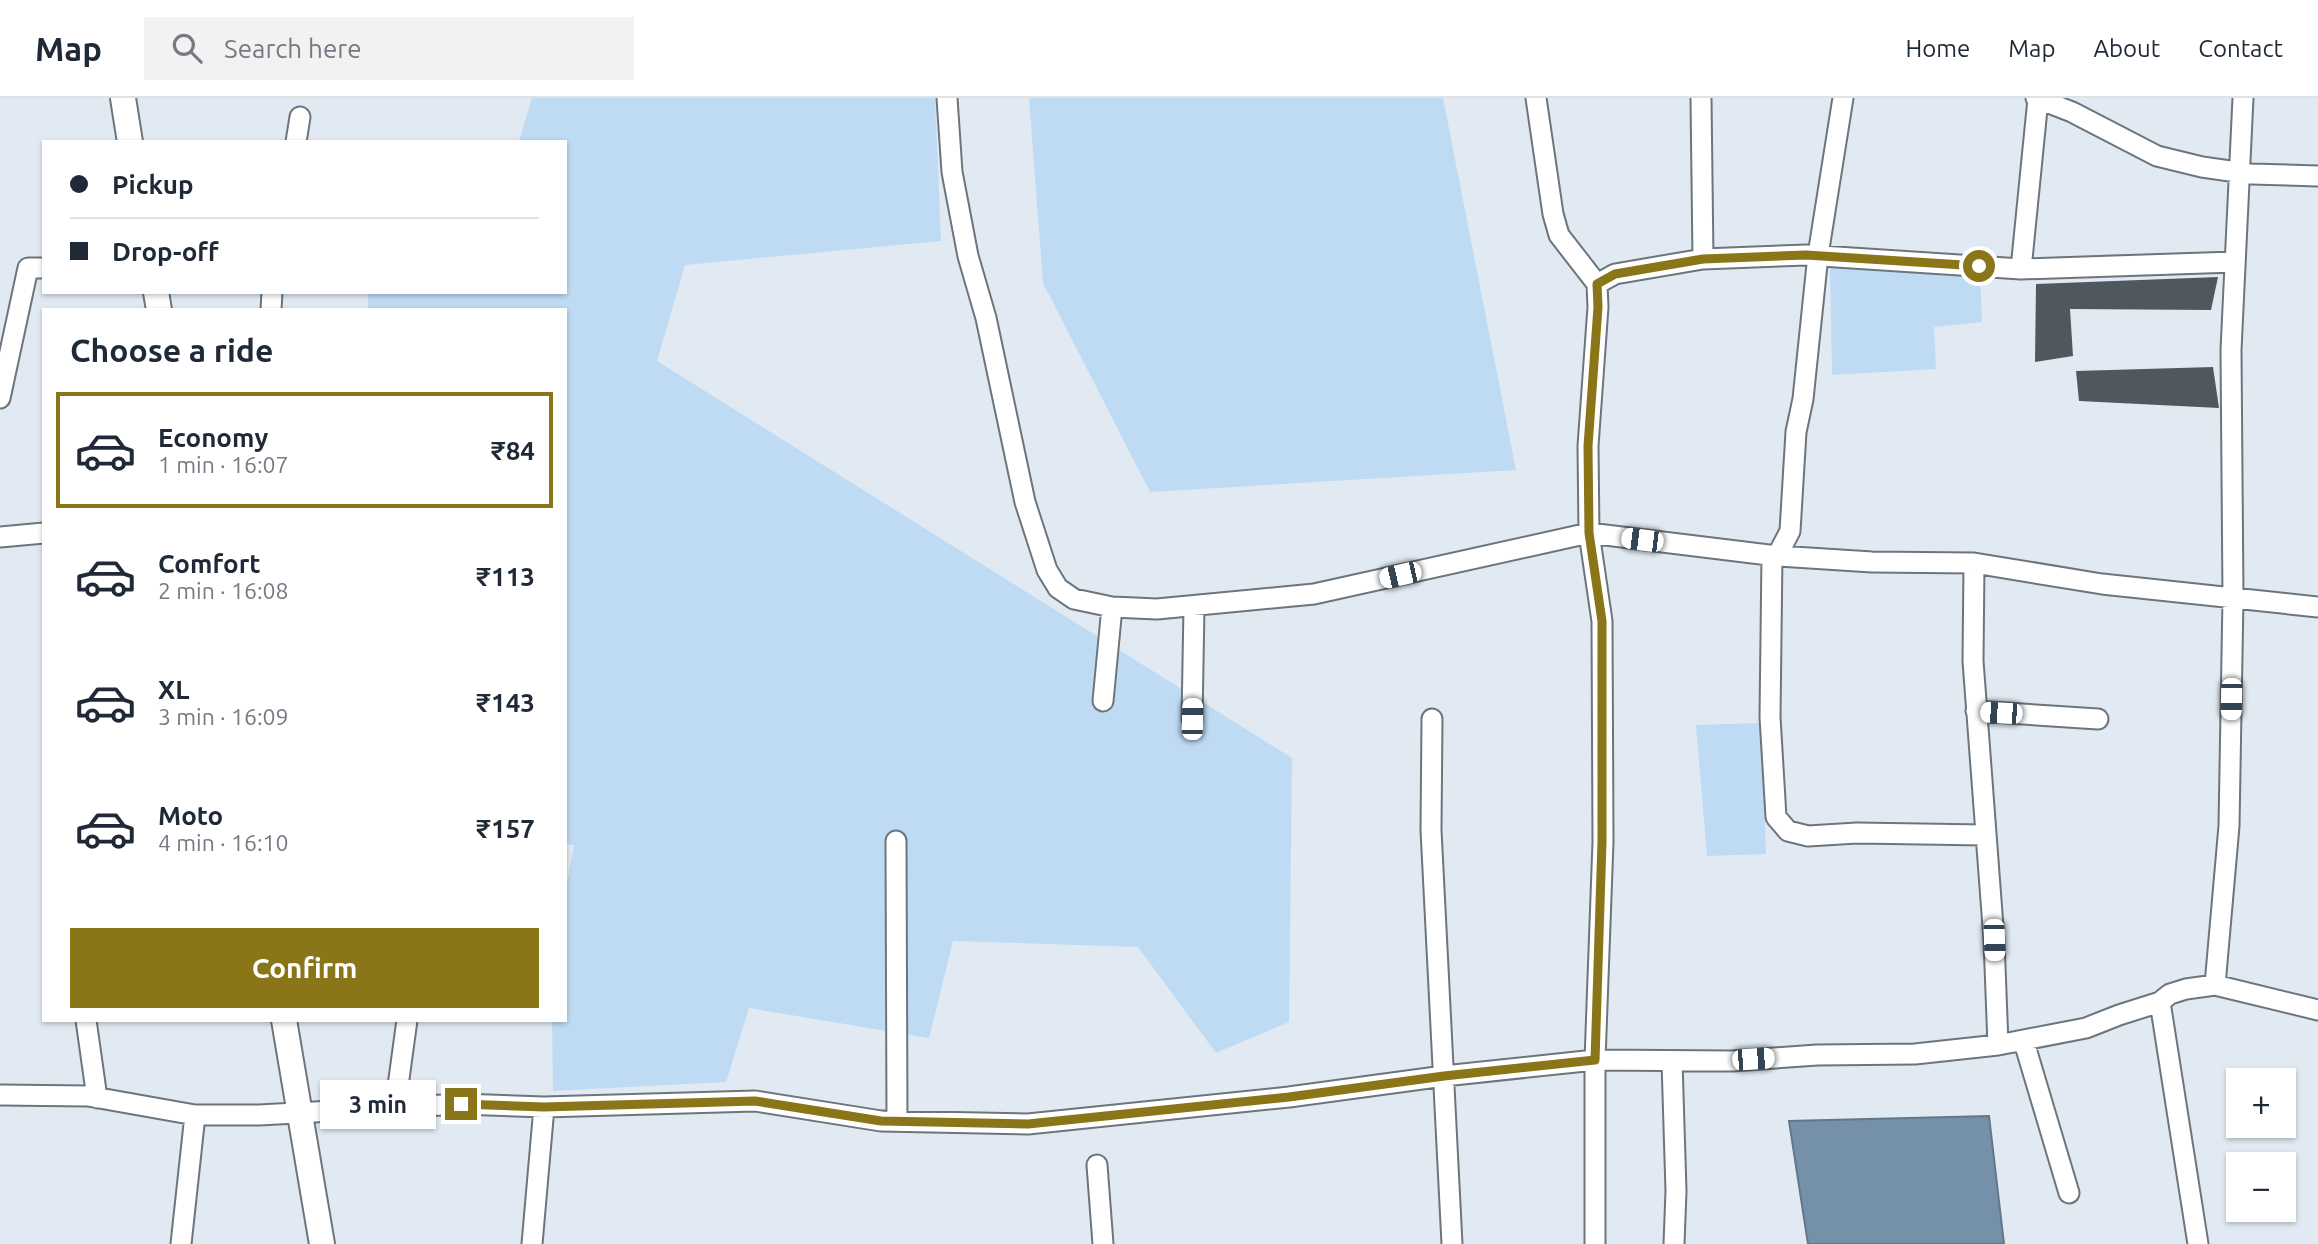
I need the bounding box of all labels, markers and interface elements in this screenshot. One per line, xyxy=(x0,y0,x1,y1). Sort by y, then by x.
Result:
search box xyxy=(144,17,634,80)
icon: search xyxy=(168,29,206,67)
text: Map xyxy=(35,30,102,67)
text: Search here xyxy=(224,34,362,63)
text: Home xyxy=(1905,35,1970,62)
text: Map xyxy=(2008,35,2055,62)
text: About xyxy=(2093,35,2160,62)
text: Contact xyxy=(2198,35,2283,62)
text: Pickup xyxy=(112,170,194,199)
text: Drop-off xyxy=(112,237,219,266)
route start xyxy=(1963,250,1995,282)
text: Choose a ride xyxy=(70,332,273,368)
icon: car xyxy=(74,419,137,482)
text: Economy xyxy=(158,423,268,452)
text: ₹84 xyxy=(491,436,535,465)
text: 1 min · 16:07 xyxy=(158,452,289,477)
car xyxy=(1620,527,1665,553)
icon: car xyxy=(74,545,137,608)
text: Comfort xyxy=(158,549,261,578)
car xyxy=(1378,560,1423,590)
text: ₹113 xyxy=(476,562,535,591)
text: 2 min · 16:08 xyxy=(158,578,289,603)
icon: car xyxy=(74,671,137,734)
text: XL xyxy=(158,675,189,704)
car xyxy=(2221,678,2242,720)
text: ₹143 xyxy=(476,688,535,717)
car xyxy=(1182,698,1203,740)
car xyxy=(1980,701,2023,725)
text: 3 min · 16:09 xyxy=(158,704,289,729)
icon: car xyxy=(74,797,137,860)
text: Moto xyxy=(158,801,223,830)
text: ₹157 xyxy=(476,814,535,843)
text: 4 min · 16:10 xyxy=(158,830,289,855)
car xyxy=(1983,919,2006,961)
button: Confirm xyxy=(70,928,539,1008)
car xyxy=(1732,1047,1775,1071)
map controls xyxy=(2226,1068,2296,1222)
button: + xyxy=(2226,1068,2296,1138)
callout: 3 min xyxy=(321,1080,436,1128)
route end xyxy=(445,1088,477,1120)
text: 3 min xyxy=(349,1092,407,1117)
button: − xyxy=(2226,1152,2296,1222)

